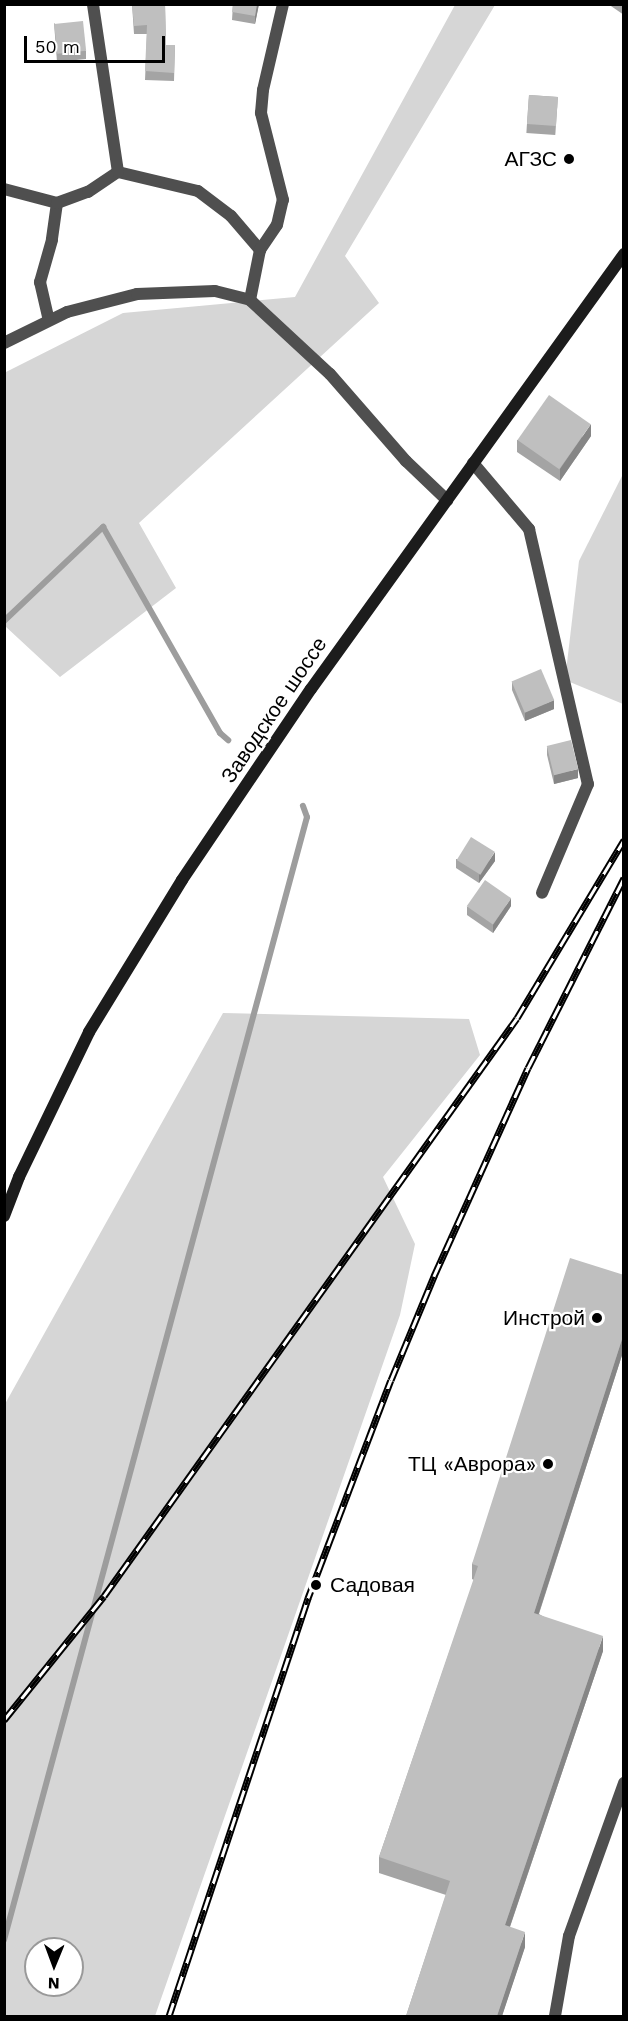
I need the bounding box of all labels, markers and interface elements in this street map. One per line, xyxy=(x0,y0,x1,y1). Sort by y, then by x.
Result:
scale bar xyxy=(27,24,168,62)
text: 50 m xyxy=(35,36,80,57)
place label: АГЗС xyxy=(504,146,557,172)
marker: АГЗС xyxy=(562,152,576,166)
street label: Заводское шоссе xyxy=(216,632,332,788)
place label: Инстрой xyxy=(503,1305,585,1331)
marker: Инстрой xyxy=(590,1311,604,1325)
place label: ТЦ «Аврора» xyxy=(408,1451,536,1477)
marker: ТЦ «Аврора» xyxy=(541,1457,555,1471)
place label: Садовая xyxy=(330,1572,415,1598)
marker: Садовая xyxy=(307,1576,325,1594)
north arrow xyxy=(24,1937,84,1997)
text: N xyxy=(48,1974,60,1993)

